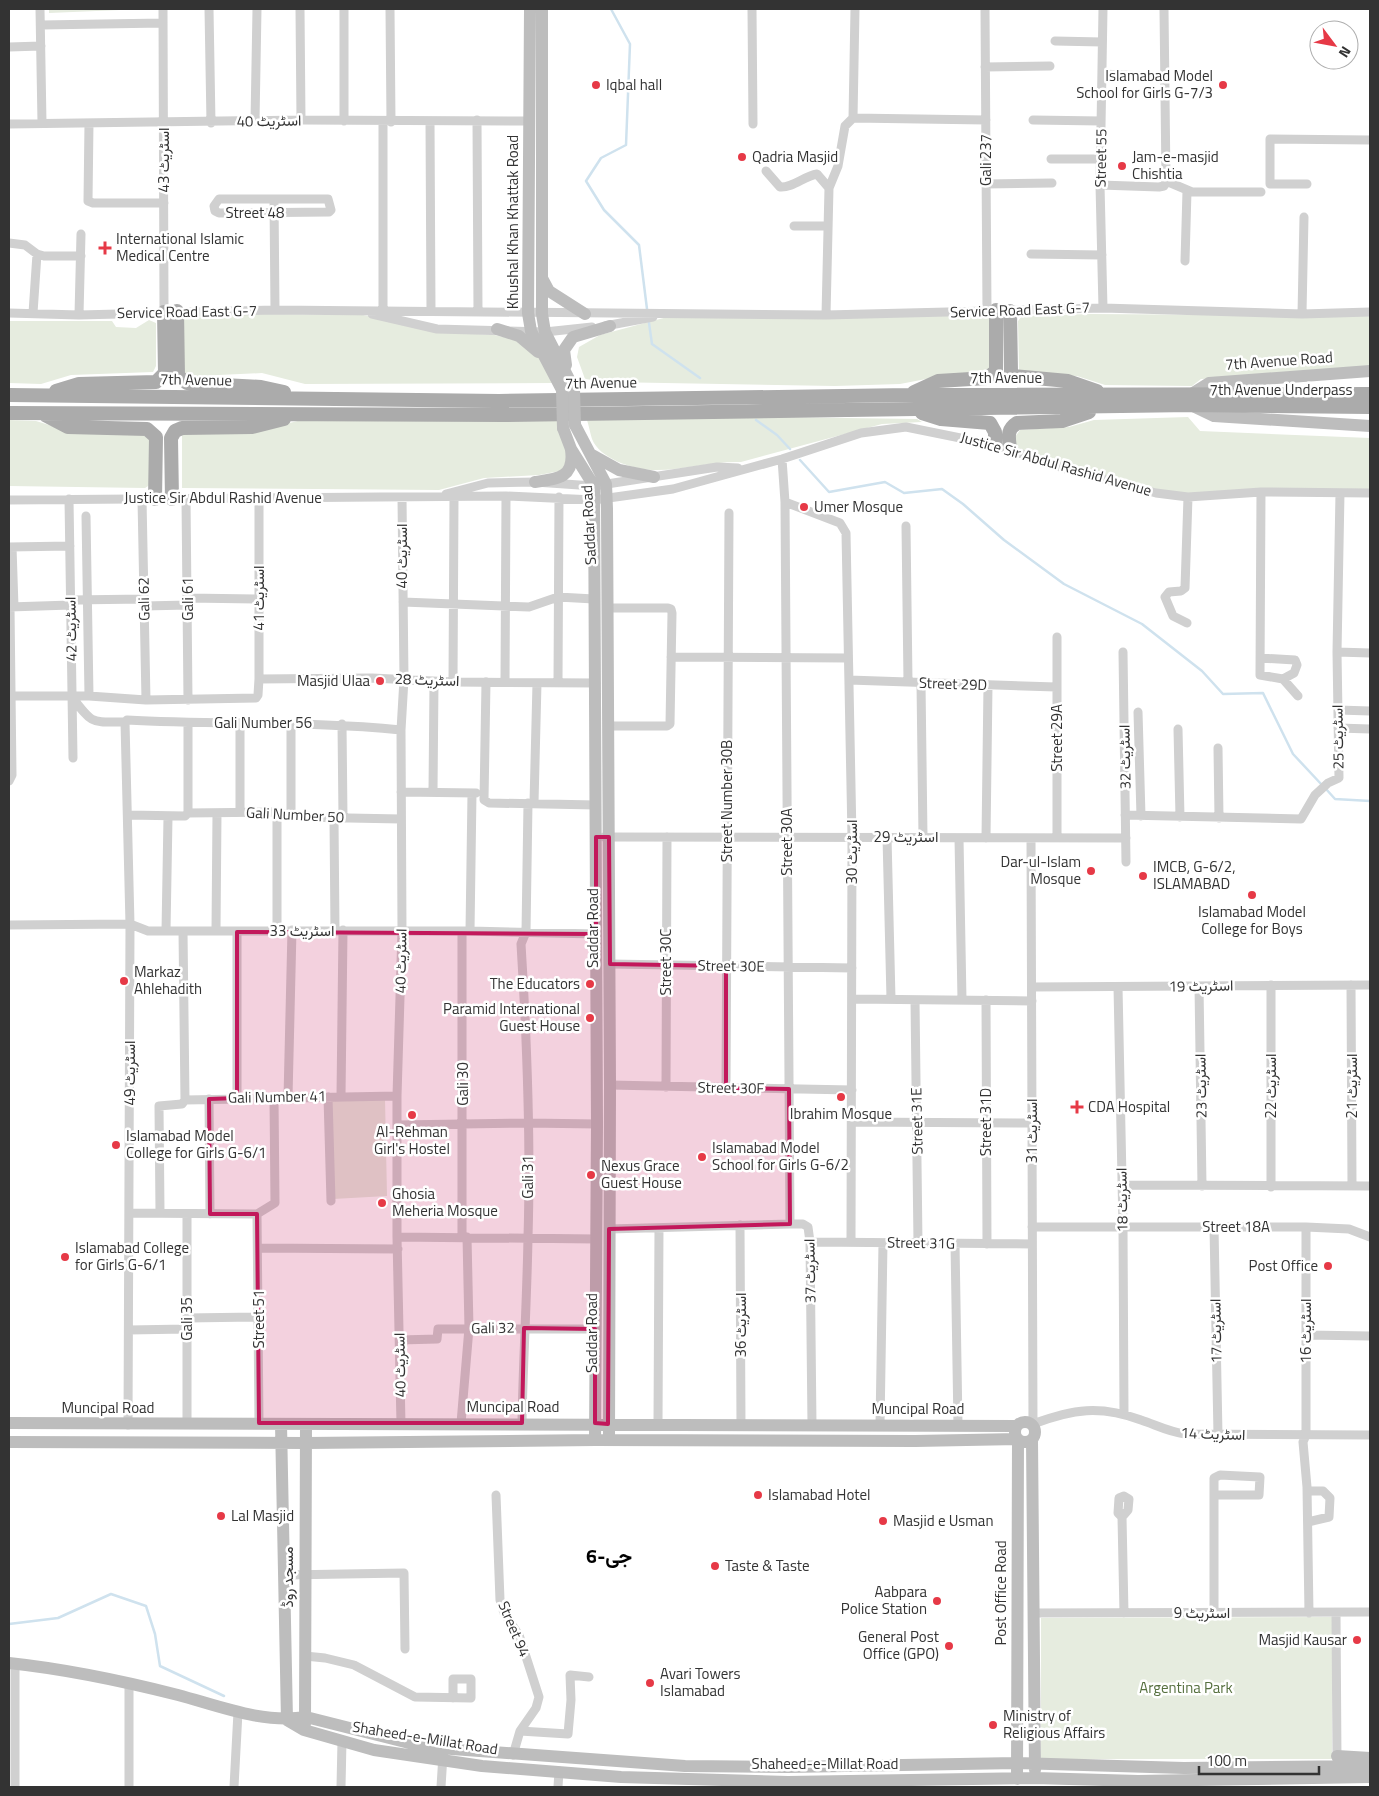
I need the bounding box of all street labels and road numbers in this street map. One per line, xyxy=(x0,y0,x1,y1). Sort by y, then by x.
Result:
street label: اسٹریٹ 40 xyxy=(236,108,302,133)
street label: اسٹریٹ 43 xyxy=(152,128,175,192)
street label: Street 55 xyxy=(1088,128,1113,188)
street label: Gali 237 xyxy=(974,134,997,186)
street label: Khushal Khan Khattak Road xyxy=(501,135,524,309)
street label: Street 48 xyxy=(226,201,284,224)
street label: Service Road East G-7 xyxy=(950,296,1090,323)
street label: Service Road East G-7 xyxy=(117,299,257,324)
street label: 7th Avenue Road xyxy=(1224,345,1333,376)
street label: 7th Avenue xyxy=(970,366,1042,389)
street label: 7th Avenue xyxy=(160,367,232,392)
street label: 7th Avenue xyxy=(565,370,637,395)
street label: 7th Avenue Underpass xyxy=(1209,378,1353,401)
street label: Justice Sir Abdul Rashid Avenue xyxy=(958,425,1154,502)
street label: Saddar Road xyxy=(575,484,602,566)
street label: Justice Sir Abdul Rashid Avenue xyxy=(124,486,322,509)
street label: اسٹریٹ 40 xyxy=(390,524,413,588)
street label: اسٹریٹ 41 xyxy=(247,566,270,630)
street label: Gali 62 xyxy=(132,577,155,621)
street label: Gali 61 xyxy=(176,577,199,621)
street label: اسٹریٹ 42 xyxy=(58,596,83,662)
street label: اسٹریٹ 28 xyxy=(394,667,460,692)
street label: Street 29D xyxy=(918,671,988,696)
street label: Street 29A xyxy=(1045,704,1068,772)
street label: اسٹریٹ 25 xyxy=(1325,704,1350,770)
street label: Gali Number 56 xyxy=(214,711,312,734)
street label: اسٹریٹ 32 xyxy=(1112,724,1137,790)
street label: Street Number 30B xyxy=(715,740,738,862)
street label: Gali Number 50 xyxy=(245,800,345,829)
street label: Street 30A xyxy=(775,808,798,876)
street label: اسٹریٹ 30 xyxy=(840,820,863,884)
street label: اسٹریٹ 29 xyxy=(874,825,938,848)
street label: Saddar Road xyxy=(581,888,604,968)
street label: اسٹریٹ 33 xyxy=(270,919,334,942)
street label: اسٹریٹ 40 xyxy=(388,928,413,994)
street label: Street 30C xyxy=(654,929,677,995)
street label: Street 30E xyxy=(697,953,765,978)
street label: اسٹریٹ 19 xyxy=(1168,973,1234,998)
street label: اسٹریٹ 49 xyxy=(118,1041,141,1105)
street label: اسٹریٹ 23 xyxy=(1188,1053,1213,1119)
street label: اسٹریٹ 22 xyxy=(1259,1054,1282,1118)
street label: اسٹریٹ 21 xyxy=(1340,1054,1363,1118)
street label: Gali 30 xyxy=(451,1062,474,1106)
street label: Street 30F xyxy=(697,1075,765,1100)
street label: Gali Number 41 xyxy=(228,1084,326,1109)
street label: Street 31E xyxy=(904,1087,929,1155)
street label: Street 31D xyxy=(974,1088,997,1156)
street label: اسٹریٹ 31 xyxy=(1020,1099,1043,1163)
street label: Gali 31 xyxy=(516,1155,539,1199)
street label: اسٹریٹ 18 xyxy=(1109,1167,1134,1233)
street label: Street 18A xyxy=(1202,1215,1270,1238)
street label: Street 31G xyxy=(887,1230,955,1255)
street label: اسٹریٹ 37 xyxy=(797,1238,822,1304)
street label: Street 51 xyxy=(247,1290,270,1348)
street label: Saddar Road xyxy=(580,1293,603,1373)
street label: اسٹریٹ 36 xyxy=(729,1293,752,1357)
street label: Gali 35 xyxy=(175,1297,198,1341)
street label: اسٹریٹ 17 xyxy=(1203,1298,1228,1364)
street label: اسٹریٹ 16 xyxy=(1294,1299,1317,1363)
street label: Gali 32 xyxy=(471,1316,515,1339)
street label: اسٹریٹ 40 xyxy=(387,1332,412,1398)
street label: Muncipal Road xyxy=(466,1395,560,1418)
street label: Muncipal Road xyxy=(61,1396,155,1419)
street label: Muncipal Road xyxy=(871,1397,965,1420)
street label: اسٹریٹ 14 xyxy=(1180,1421,1246,1446)
street label: Post Office Road xyxy=(989,1540,1012,1646)
street label: مسجد روڈ xyxy=(276,1547,299,1607)
street label: Street 94 xyxy=(492,1597,537,1660)
street label: اسٹریٹ 9 xyxy=(1174,1601,1230,1624)
street label: Shaheed-e-Millat Road xyxy=(351,1715,499,1760)
street label: Shaheed-e-Millat Road xyxy=(752,1752,898,1775)

